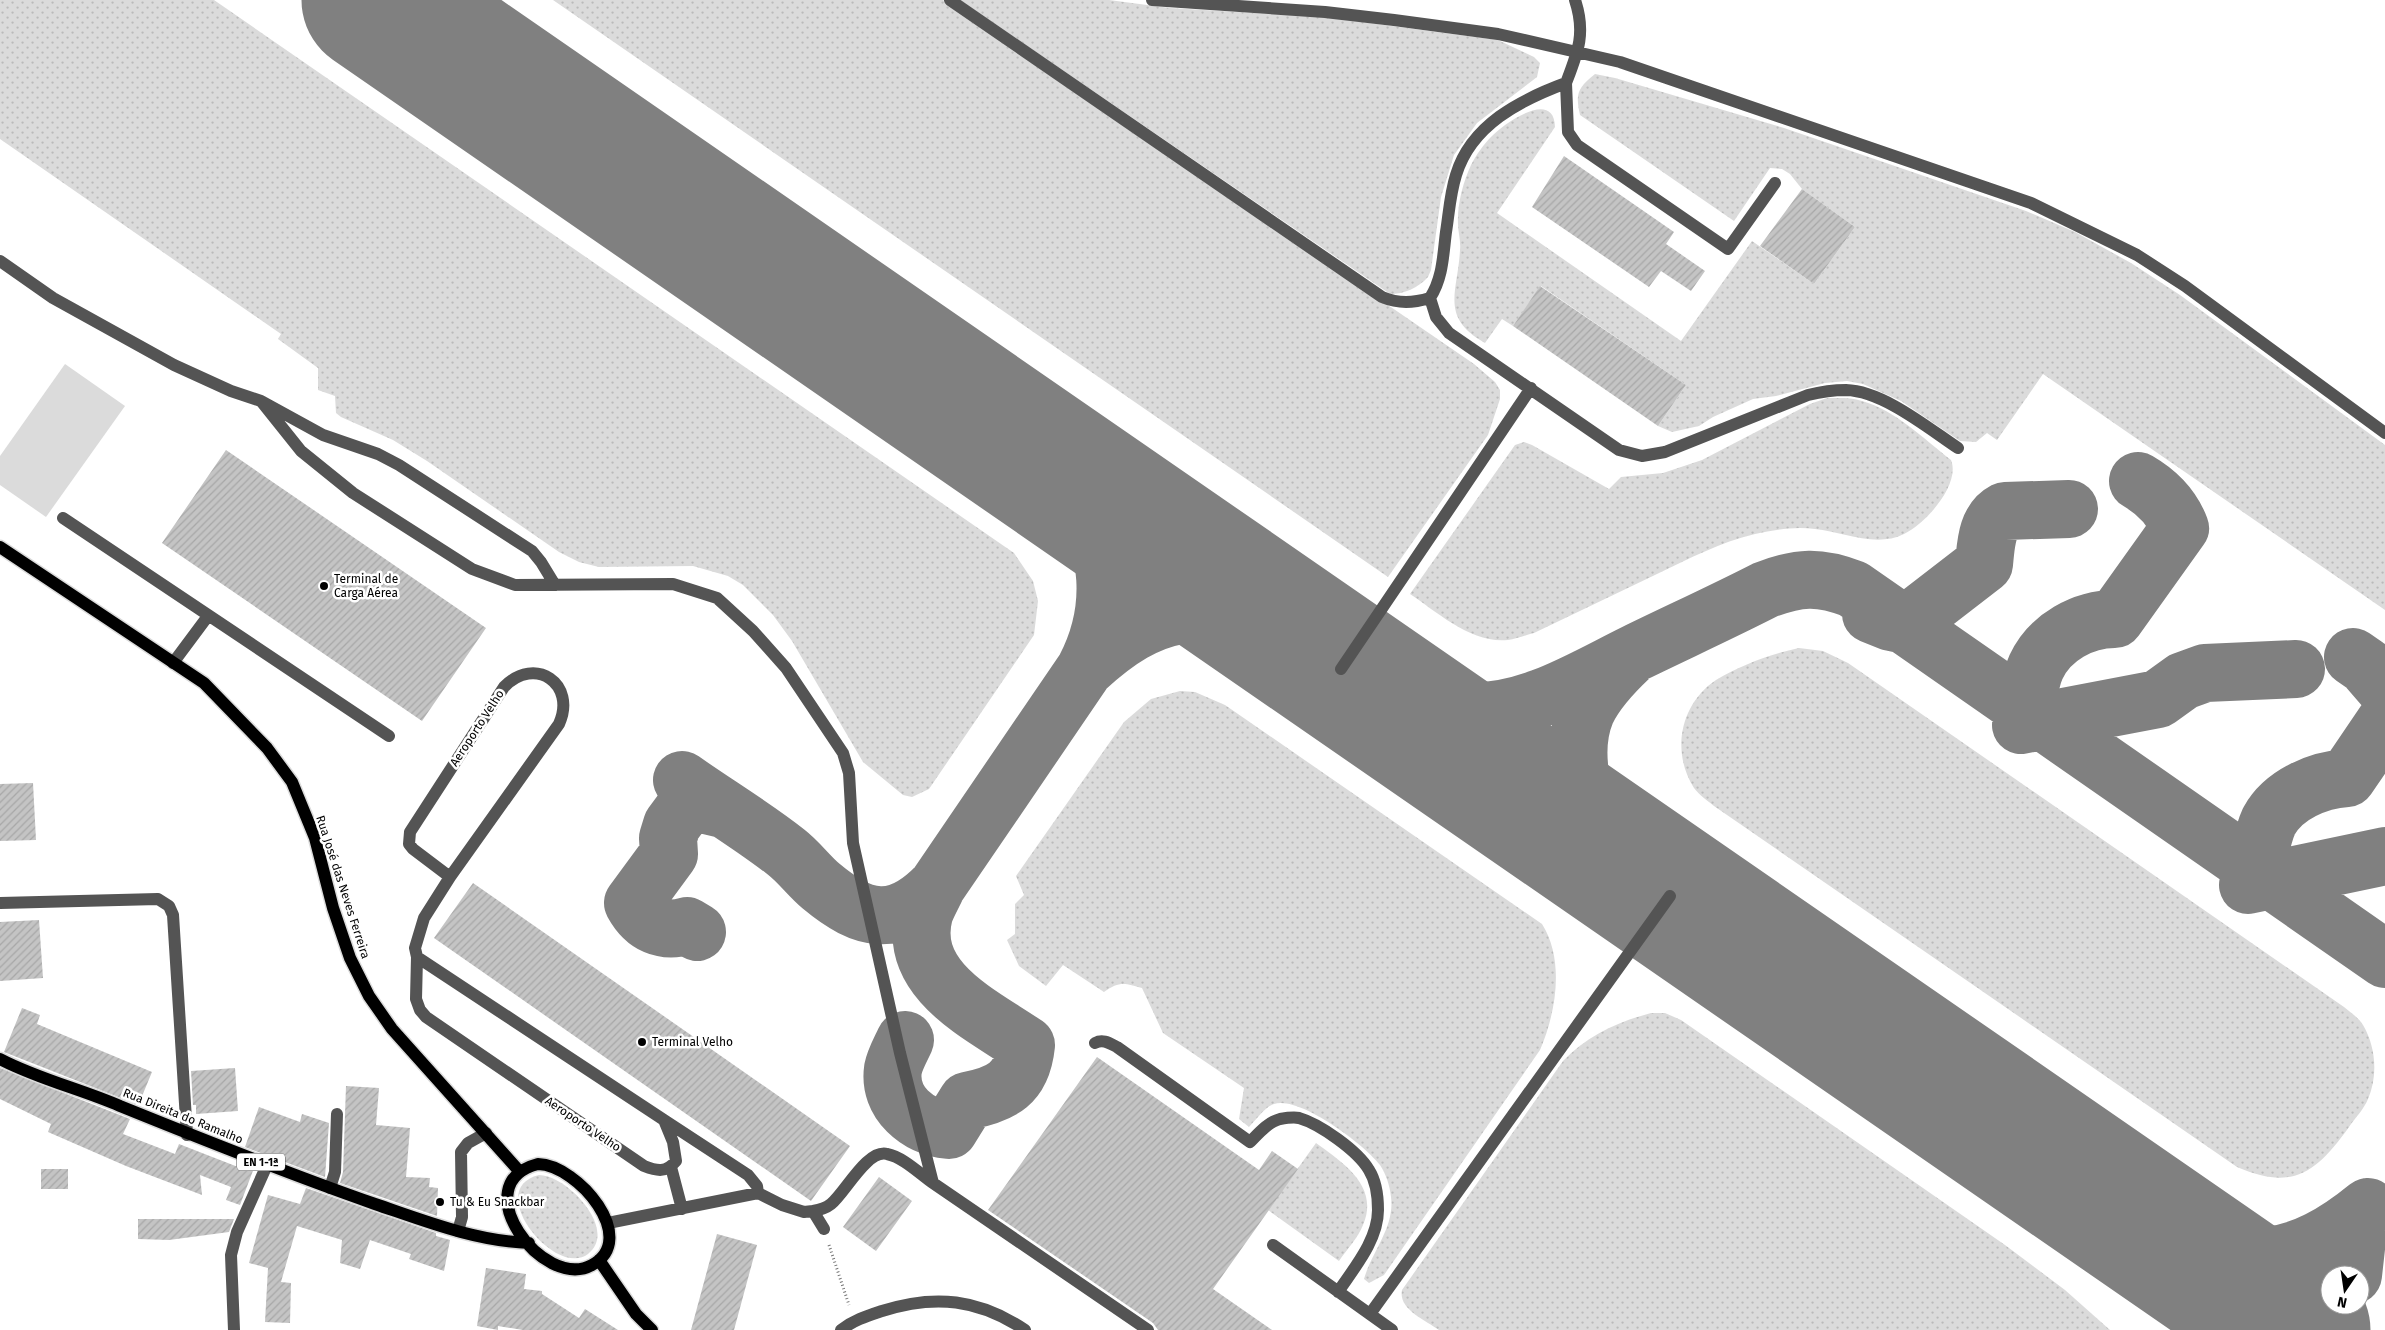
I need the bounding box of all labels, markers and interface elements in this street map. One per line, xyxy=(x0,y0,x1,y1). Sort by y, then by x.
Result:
place label: Terminal de Carga Aérea xyxy=(334,572,398,600)
marker: Terminal de Carga Aérea xyxy=(318,580,330,592)
street label: Aeroporto Velho xyxy=(447,687,507,769)
street label: Rua José das Neves Ferreira xyxy=(313,814,373,960)
place label: Terminal Velho xyxy=(652,1035,733,1049)
marker: Terminal Velho xyxy=(636,1036,648,1048)
street label: Rua Direita do Ramalho xyxy=(121,1085,245,1147)
street label: Aeroporto Velho xyxy=(542,1094,624,1154)
road number: EN 1-1ª xyxy=(237,1154,285,1170)
place label: Tu & Eu Snackbar xyxy=(450,1195,545,1209)
marker: Tu & Eu Snackbar xyxy=(434,1196,446,1208)
north arrow xyxy=(2320,1265,2370,1315)
text: N xyxy=(2336,1293,2349,1312)

